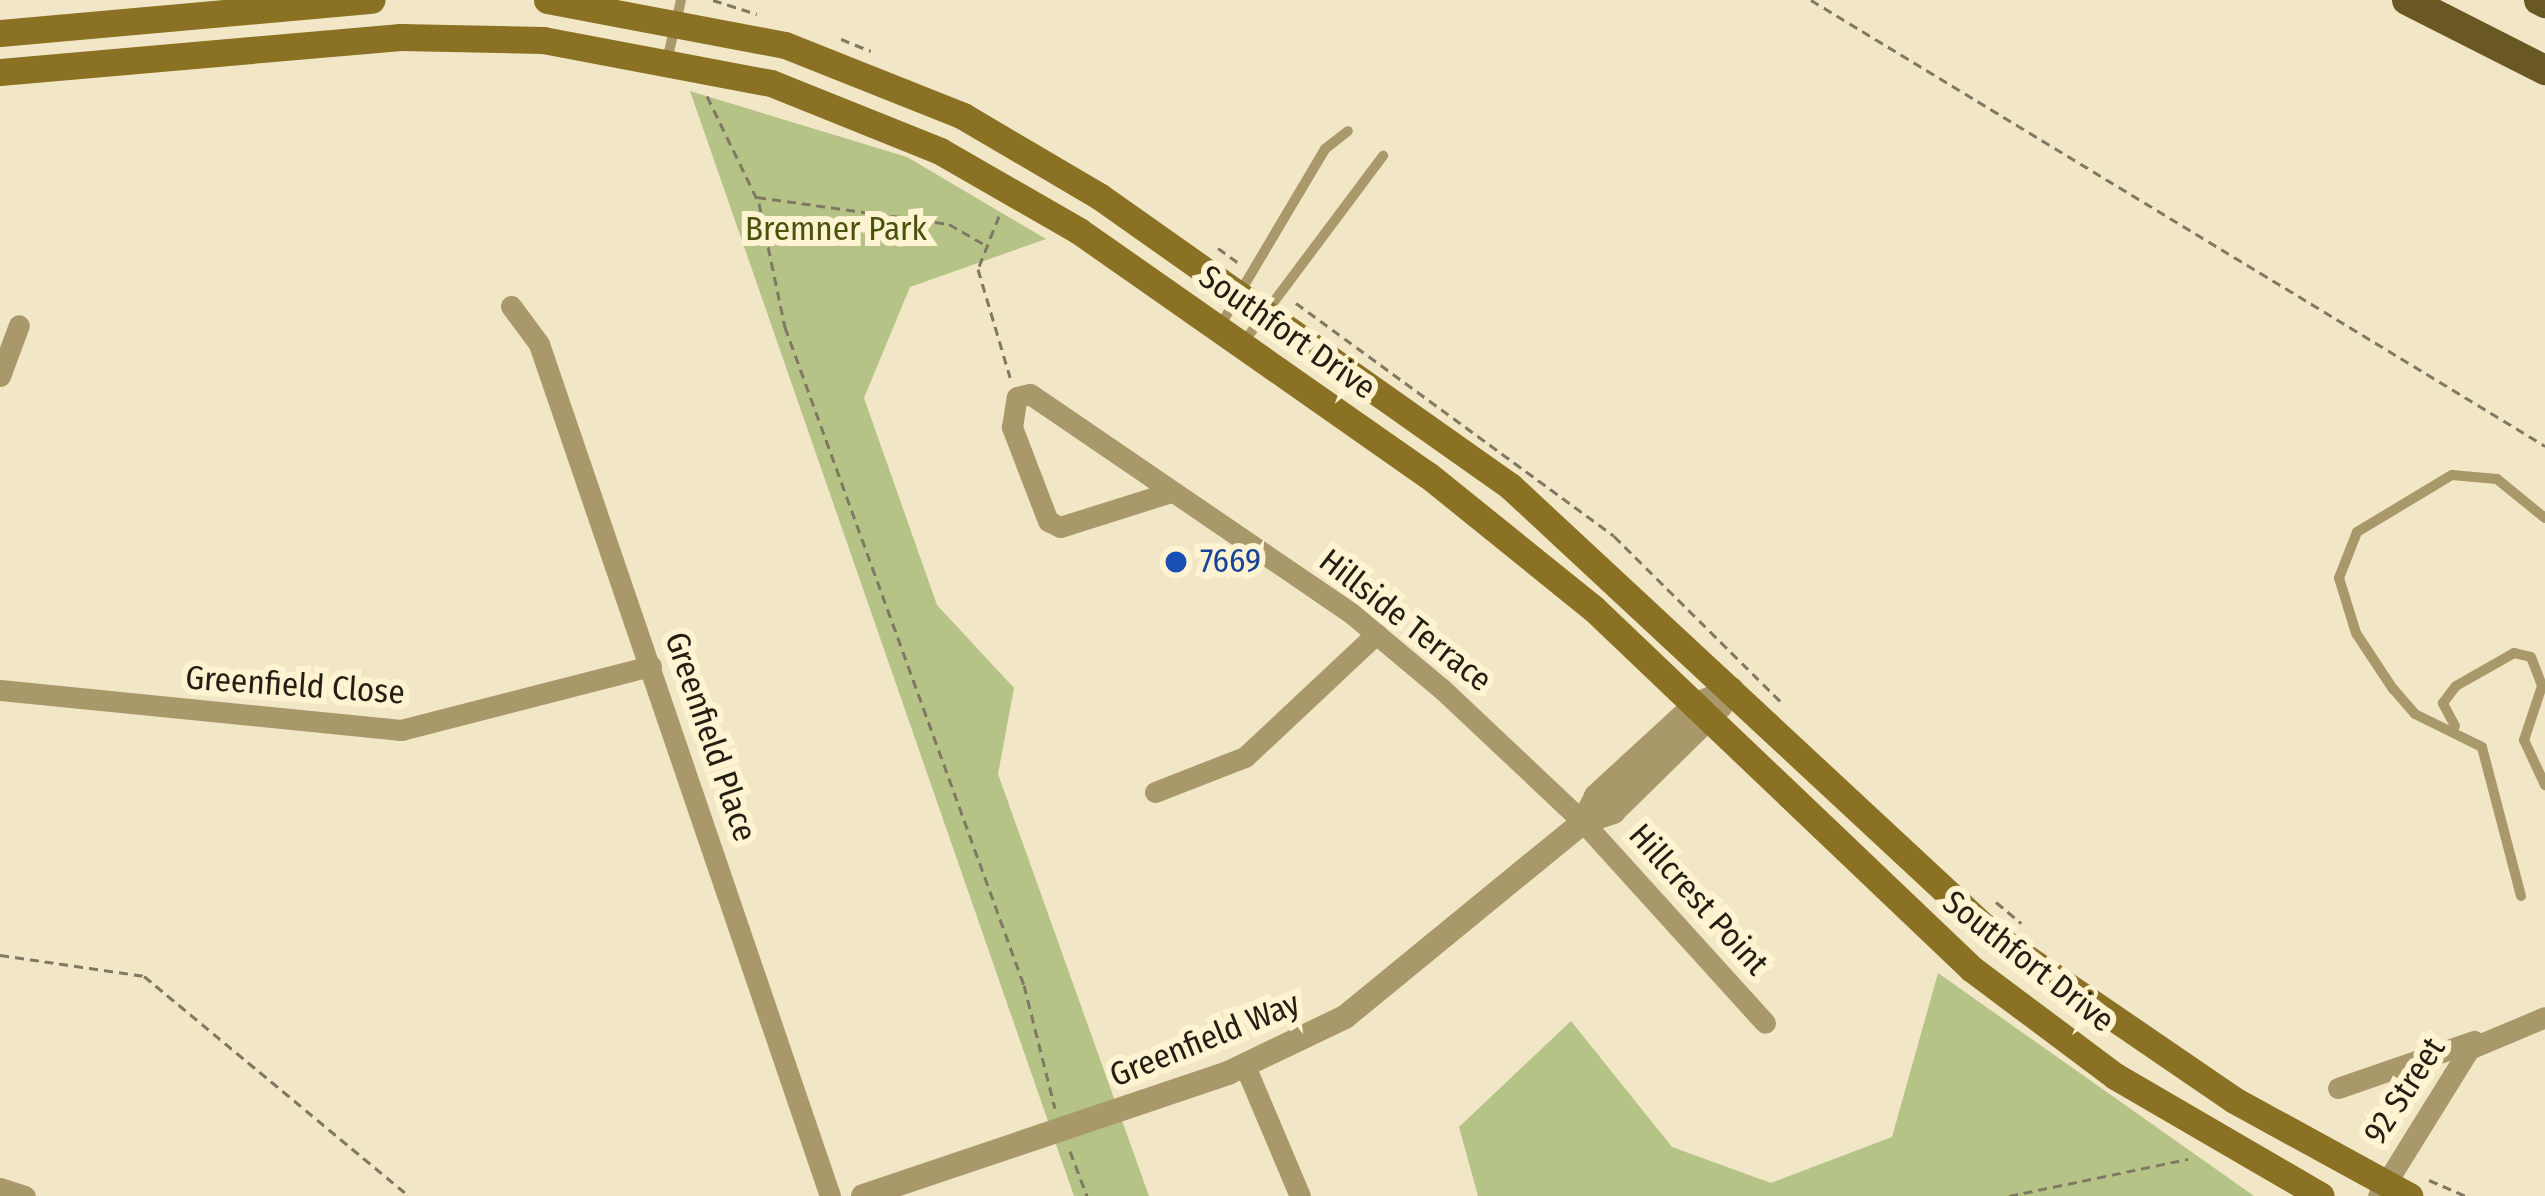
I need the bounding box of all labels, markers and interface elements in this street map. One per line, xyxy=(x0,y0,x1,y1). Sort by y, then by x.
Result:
park label: Bremner Park xyxy=(745,210,927,250)
street label: Southfort Drive xyxy=(1191,258,1383,408)
street label: Hillside Terrace xyxy=(1311,541,1499,701)
place label: 7669 xyxy=(1200,542,1261,582)
marker: 7669 xyxy=(1163,549,1189,575)
street label: Greenfield Place xyxy=(656,627,764,847)
street label: Greenfield Close xyxy=(184,659,406,713)
street label: Hillcrest Point xyxy=(1620,816,1776,984)
street label: Southfort Drive xyxy=(1935,883,2121,1041)
street label: Greenfield Way xyxy=(1104,984,1306,1096)
street label: 92 Street xyxy=(2356,1030,2454,1152)

